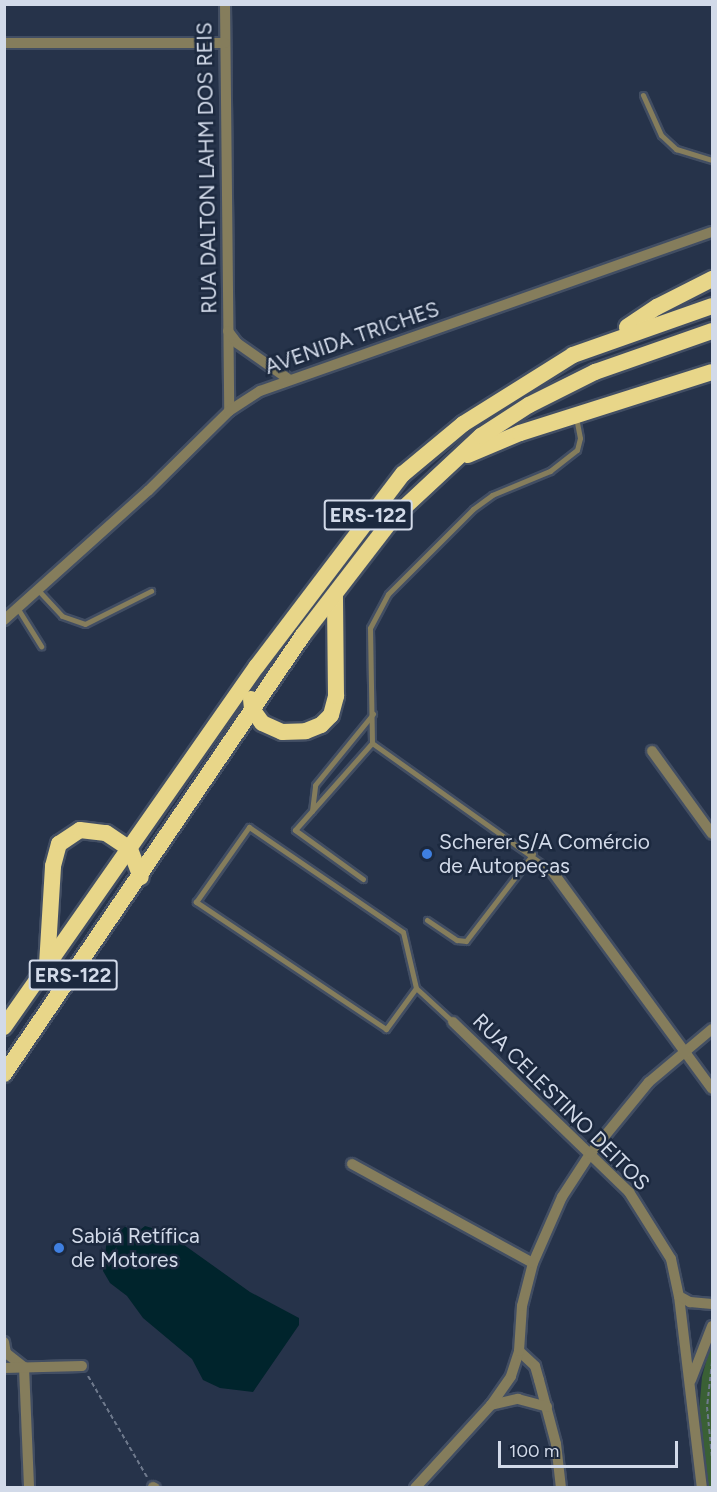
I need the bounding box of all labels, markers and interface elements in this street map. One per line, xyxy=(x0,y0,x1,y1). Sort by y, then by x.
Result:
street label: RUA DALTON LAHM DOS REIS xyxy=(192,22,222,314)
street label: AVENIDA TRICHES xyxy=(261,296,443,380)
road number: ERS-122 xyxy=(323,498,413,532)
place label: Scherer S/A Comércio de Autopeças xyxy=(439,829,650,879)
marker: Scherer S/A Comércio de Autopeças xyxy=(420,847,434,861)
road number: ERS-122 xyxy=(28,958,118,992)
street label: RUA CELESTINO DEITOS xyxy=(467,1008,655,1196)
place label: Sabiá Retífica de Motores xyxy=(71,1223,200,1273)
marker: Sabiá Retífica de Motores xyxy=(52,1241,66,1255)
scale bar xyxy=(501,1429,681,1467)
text: 100 m xyxy=(509,1440,559,1462)

